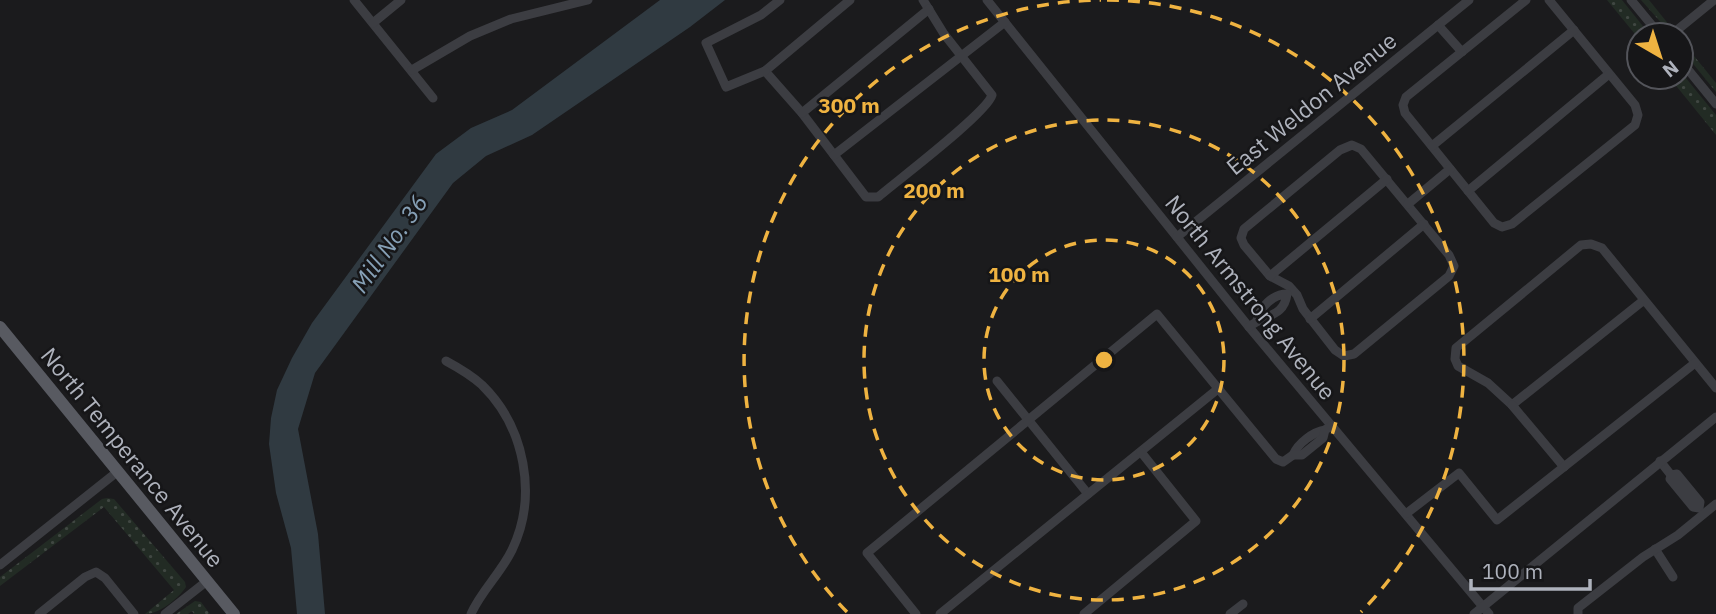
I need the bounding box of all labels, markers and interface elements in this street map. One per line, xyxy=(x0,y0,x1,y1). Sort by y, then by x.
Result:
north arrow xyxy=(1625,21,1695,91)
street label: East Weldon Avenue xyxy=(1220,25,1402,181)
text: N xyxy=(1658,56,1684,83)
text: 300 m xyxy=(818,91,880,119)
text: 200 m xyxy=(903,176,965,204)
water label: Mill No. 36 xyxy=(343,187,435,299)
street label: North Armstrong Avenue xyxy=(1159,188,1343,406)
text: 100 m xyxy=(988,260,1050,288)
street label: North Temperance Avenue xyxy=(35,341,231,573)
centre of rings xyxy=(1092,348,1116,372)
scale bar xyxy=(1471,548,1590,592)
text: 100 m xyxy=(1482,557,1543,585)

